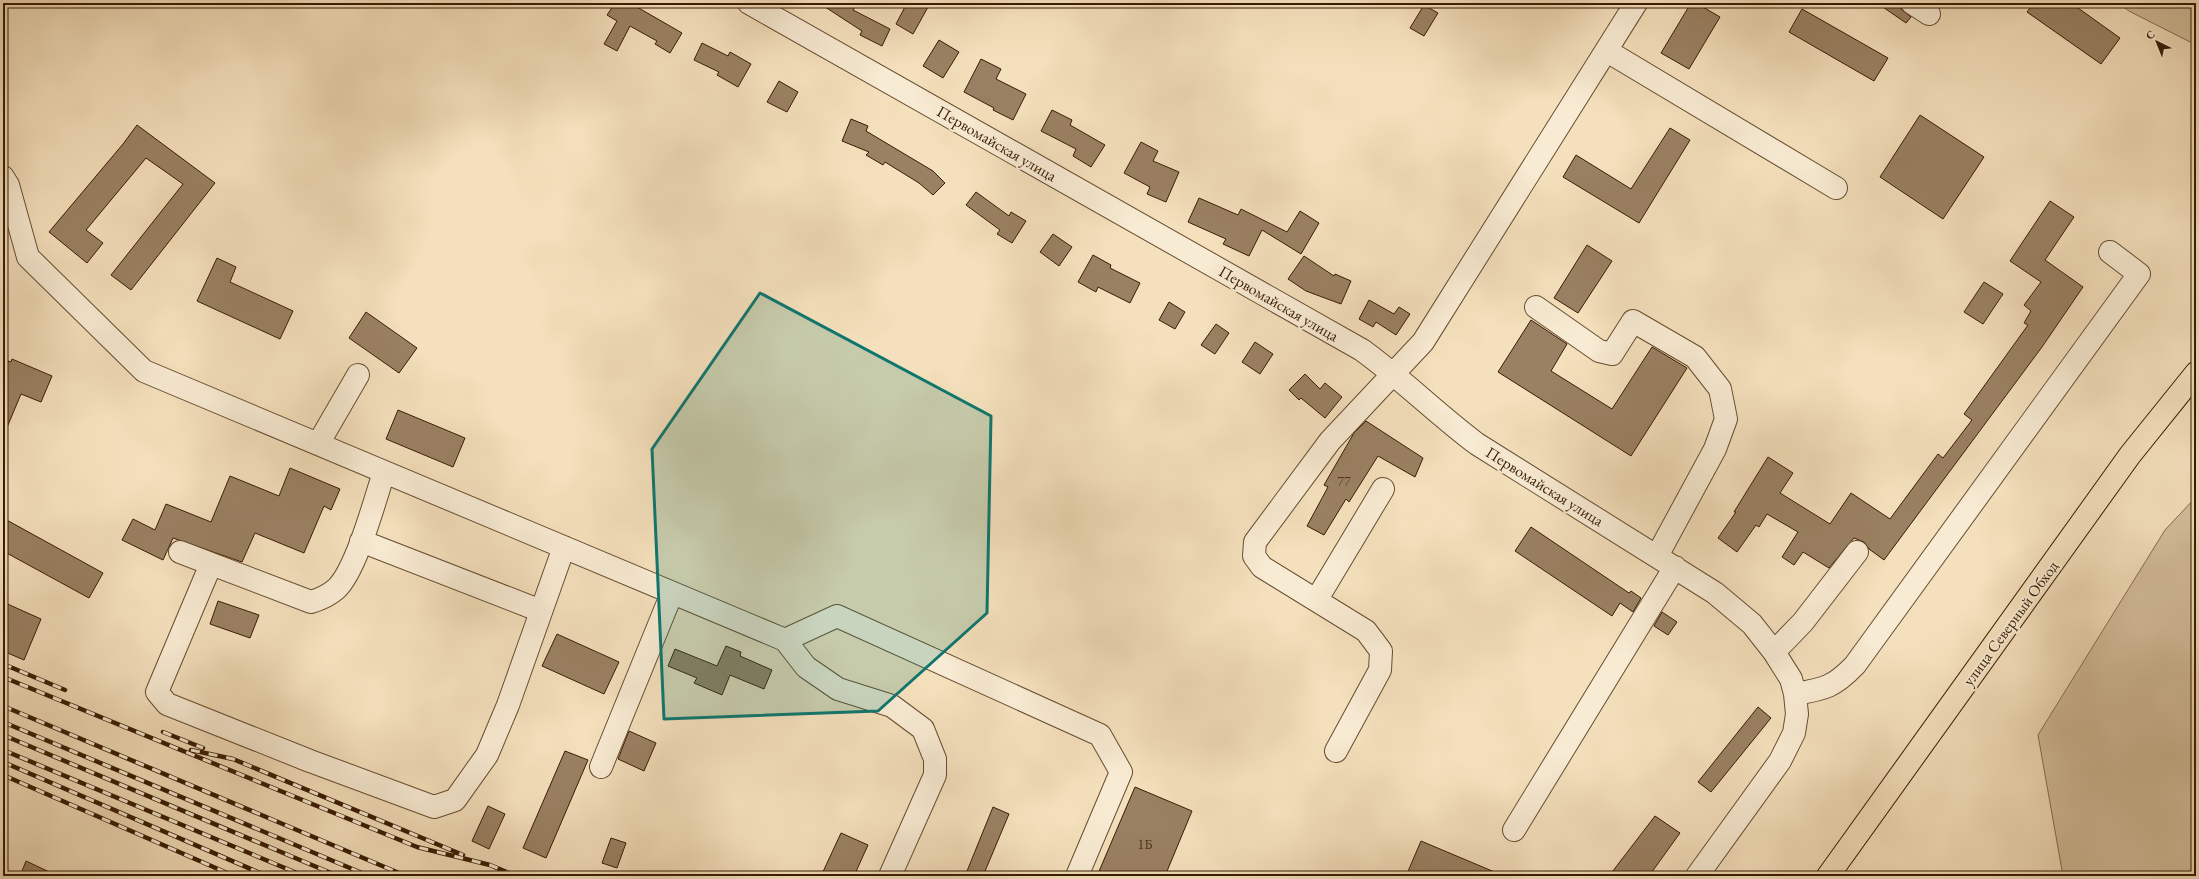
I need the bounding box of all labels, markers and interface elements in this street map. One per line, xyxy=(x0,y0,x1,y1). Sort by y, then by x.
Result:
north arrow xyxy=(2137,22,2177,62)
text: С xyxy=(2143,27,2158,42)
street label: Первомайская улица xyxy=(933,101,1061,187)
street label: Первомайская улица xyxy=(1215,261,1343,347)
street label: Первомайская улица xyxy=(1482,442,1608,531)
house number: 77 xyxy=(1337,472,1351,490)
street label: улица Северный Обход xyxy=(1958,556,2063,690)
house number: 1Б xyxy=(1138,835,1152,853)

